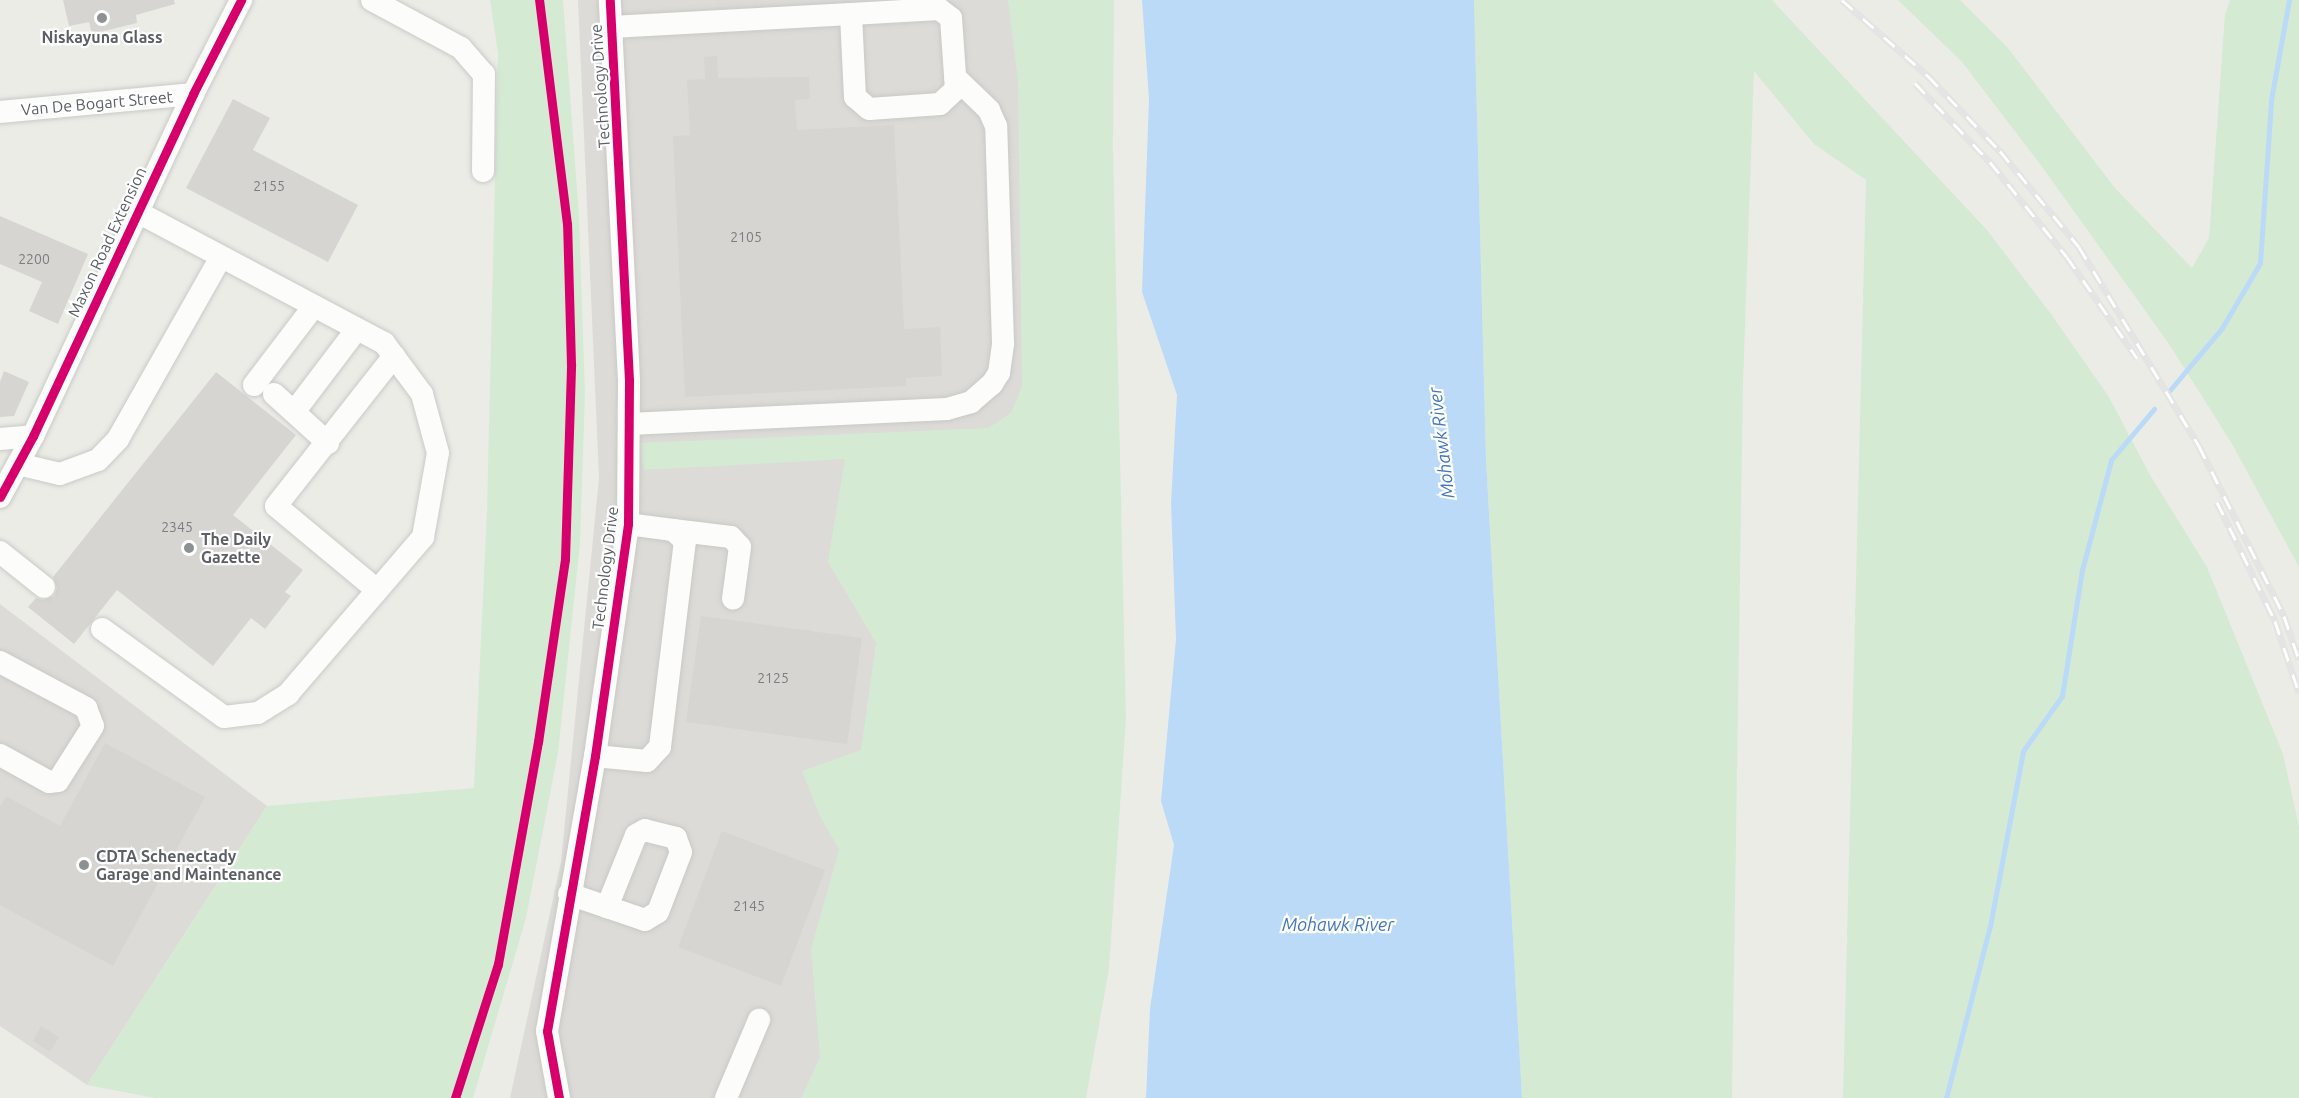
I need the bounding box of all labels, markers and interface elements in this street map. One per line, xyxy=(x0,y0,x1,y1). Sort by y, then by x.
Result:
marker: Niskayuna Glass xyxy=(95,11,109,25)
street label: Technology Drive xyxy=(586,24,614,148)
place label: Niskayuna Glass xyxy=(42,27,162,47)
street label: Van De Bogart Street xyxy=(20,87,174,119)
street label: Maxon Road Extension xyxy=(64,164,150,320)
house number: 2155 xyxy=(253,178,285,194)
house number: 2105 xyxy=(730,229,762,245)
house number: 2200 xyxy=(18,251,50,267)
water label: Mohawk River xyxy=(1423,386,1459,500)
street label: Technology Drive xyxy=(588,505,622,631)
house number: 2345 xyxy=(161,519,193,535)
place label: The Daily Gazette xyxy=(201,529,271,567)
marker: The Daily Gazette xyxy=(182,541,196,555)
house number: 2125 xyxy=(757,670,789,686)
place label: CDTA Schenectady Garage and Maintenance xyxy=(96,846,282,884)
marker: CDTA Schenectady Garage and Maintenance xyxy=(77,858,91,872)
house number: 2145 xyxy=(733,898,765,914)
water label: Mohawk River xyxy=(1282,913,1394,935)

